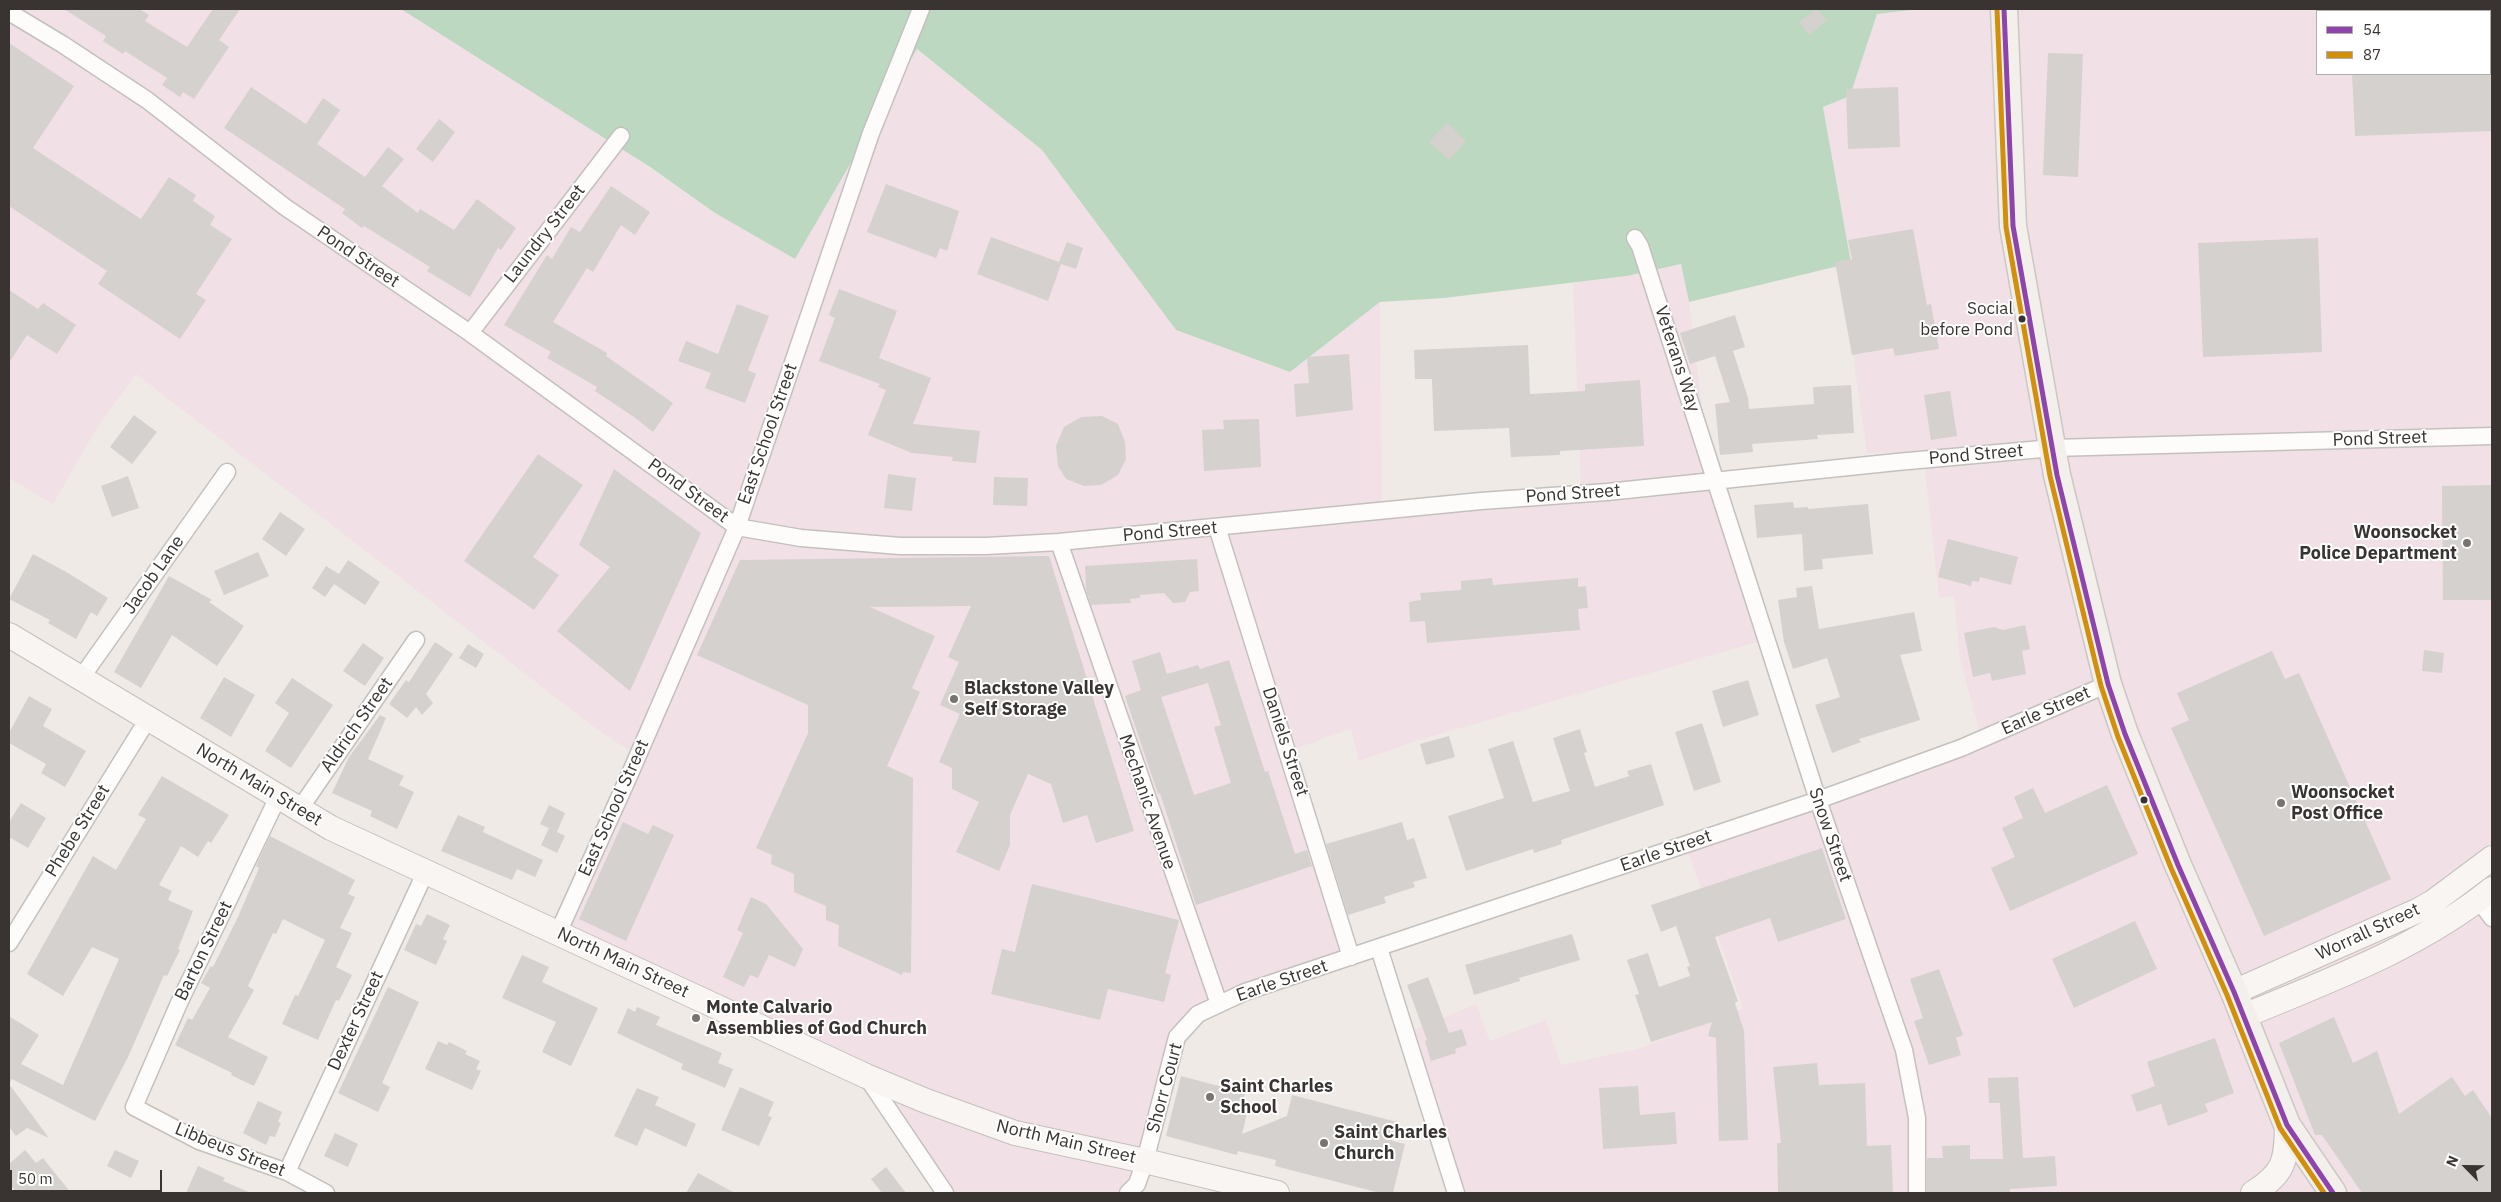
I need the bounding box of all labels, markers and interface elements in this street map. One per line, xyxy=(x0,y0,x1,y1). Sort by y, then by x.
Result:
legend xyxy=(2316,10,2491,75)
text: 54 xyxy=(2363,20,2381,39)
text: 87 xyxy=(2363,45,2381,64)
street label: Laundry Street xyxy=(500,181,590,287)
street label: Pond Street xyxy=(313,222,403,292)
place label: Social before Pond xyxy=(1920,299,2013,339)
street label: Veterans Way xyxy=(1650,303,1704,415)
marker: Social before Pond xyxy=(2017,314,2027,324)
street label: East School Street xyxy=(734,361,802,507)
street label: Pond Street xyxy=(2332,427,2428,451)
street label: Pond Street xyxy=(1928,440,2024,470)
street label: Pond Street xyxy=(643,454,733,528)
street label: Pond Street xyxy=(1525,480,1621,508)
street label: Pond Street xyxy=(1122,517,1218,547)
place label: Woonsocket Police Department xyxy=(2299,522,2457,564)
street label: Jacob Lane xyxy=(119,531,189,619)
marker: Woonsocket Police Department xyxy=(2461,537,2473,549)
street label: Aldrich Street xyxy=(316,673,398,777)
place label: Blackstone Valley Self Storage xyxy=(964,678,1114,721)
street label: Earle Street xyxy=(1998,682,2094,740)
street label: Daniels Street xyxy=(1257,685,1313,799)
marker: Blackstone Valley Self Storage xyxy=(948,693,960,705)
street label: Mechanic Avenue xyxy=(1114,732,1180,872)
street label: East School Street xyxy=(574,736,654,880)
street label: North Main Street xyxy=(192,739,326,831)
street label: Phebe Street xyxy=(41,781,115,881)
place label: Woonsocket Post Office xyxy=(2291,782,2395,824)
street label: Snow Street xyxy=(1804,785,1856,885)
unlabelled marker xyxy=(2139,795,2149,805)
marker: Woonsocket Post Office xyxy=(2275,797,2287,809)
street label: Earle Street xyxy=(1618,825,1714,877)
street label: Barton Street xyxy=(171,898,237,1004)
street label: Worrall Street xyxy=(2313,899,2423,965)
street label: North Main Street xyxy=(554,923,692,1003)
street label: Earle Street xyxy=(1234,955,1330,1007)
street label: Dexter Street xyxy=(324,968,388,1074)
place label: Monte Calvario Assemblies of God Church xyxy=(706,997,927,1040)
marker: Monte Calvario Assemblies of God Church xyxy=(690,1012,702,1024)
street label: Shorr Court xyxy=(1143,1040,1187,1136)
place label: Saint Charles School xyxy=(1220,1076,1333,1118)
marker: Saint Charles School xyxy=(1204,1091,1216,1103)
street label: North Main Street xyxy=(994,1115,1138,1169)
street label: Libbeus Street xyxy=(172,1118,288,1182)
place label: Saint Charles Church xyxy=(1334,1122,1447,1164)
marker: Saint Charles Church xyxy=(1318,1137,1330,1149)
north arrow xyxy=(2441,1142,2491,1192)
text: N xyxy=(2442,1153,2462,1169)
scale bar xyxy=(12,1160,165,1192)
text: 50 m xyxy=(18,1169,53,1188)

